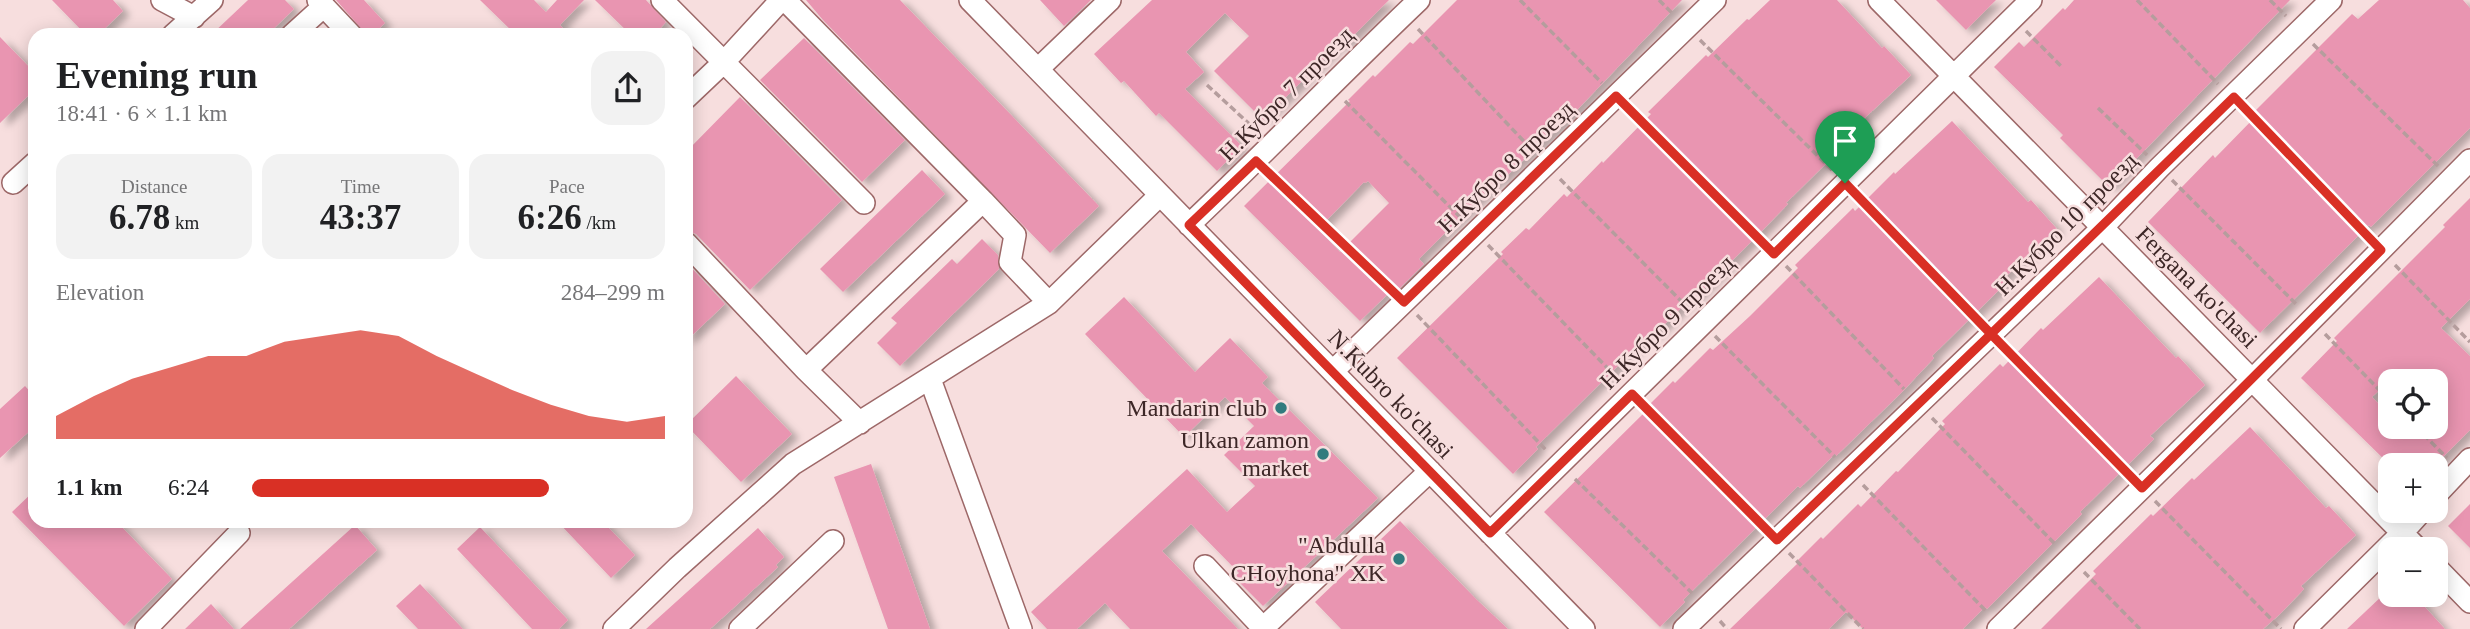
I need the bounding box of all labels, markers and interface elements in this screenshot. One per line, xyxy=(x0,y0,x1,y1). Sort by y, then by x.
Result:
street label: Н.Кубро 7 проезд xyxy=(1214,22,1358,166)
button: share xyxy=(591,51,665,125)
text: Evening run xyxy=(56,54,258,96)
street label: Н.Кубро 8 проезд xyxy=(1433,96,1579,238)
text: 18:41 · 6 × 1.1 km xyxy=(56,101,227,126)
pin xyxy=(1815,111,1875,183)
icon: arrive xyxy=(1826,122,1864,160)
street label: Н.Кубро 10 проезд xyxy=(1989,147,2143,301)
text: Distance xyxy=(121,176,187,197)
text: Time xyxy=(341,176,380,197)
text: Pace xyxy=(549,176,585,197)
text: 6.78 xyxy=(109,198,170,237)
text: 43:37 xyxy=(320,198,401,237)
text: 6:26 xyxy=(518,198,582,237)
text: km xyxy=(170,212,199,233)
text: /km xyxy=(582,212,616,233)
street label: Fergana ko'chasi xyxy=(2131,221,2263,353)
street label: Н.Кубро 9 проезд xyxy=(1595,250,1739,394)
text: Elevation xyxy=(56,280,144,305)
text: 284–299 m xyxy=(561,280,665,305)
street label: N.Kubro ko'chasi xyxy=(1323,324,1459,464)
map controls xyxy=(2378,369,2448,607)
button: locate xyxy=(2378,369,2448,439)
place label: Mandarin club xyxy=(1126,395,1267,421)
marker: Mandarin club xyxy=(1273,400,1289,416)
place label: Ulkan zamon market xyxy=(1180,427,1309,481)
marker: Ulkan zamon market xyxy=(1315,446,1331,462)
button: + xyxy=(2378,453,2448,523)
text: 1.1 km xyxy=(56,475,122,500)
text: 6:24 xyxy=(168,475,209,500)
place label: "Abdulla CHoyhona" XK xyxy=(1231,532,1386,586)
button: − xyxy=(2378,537,2448,607)
marker: "Abdulla CHoyhona" XK xyxy=(1391,551,1407,567)

